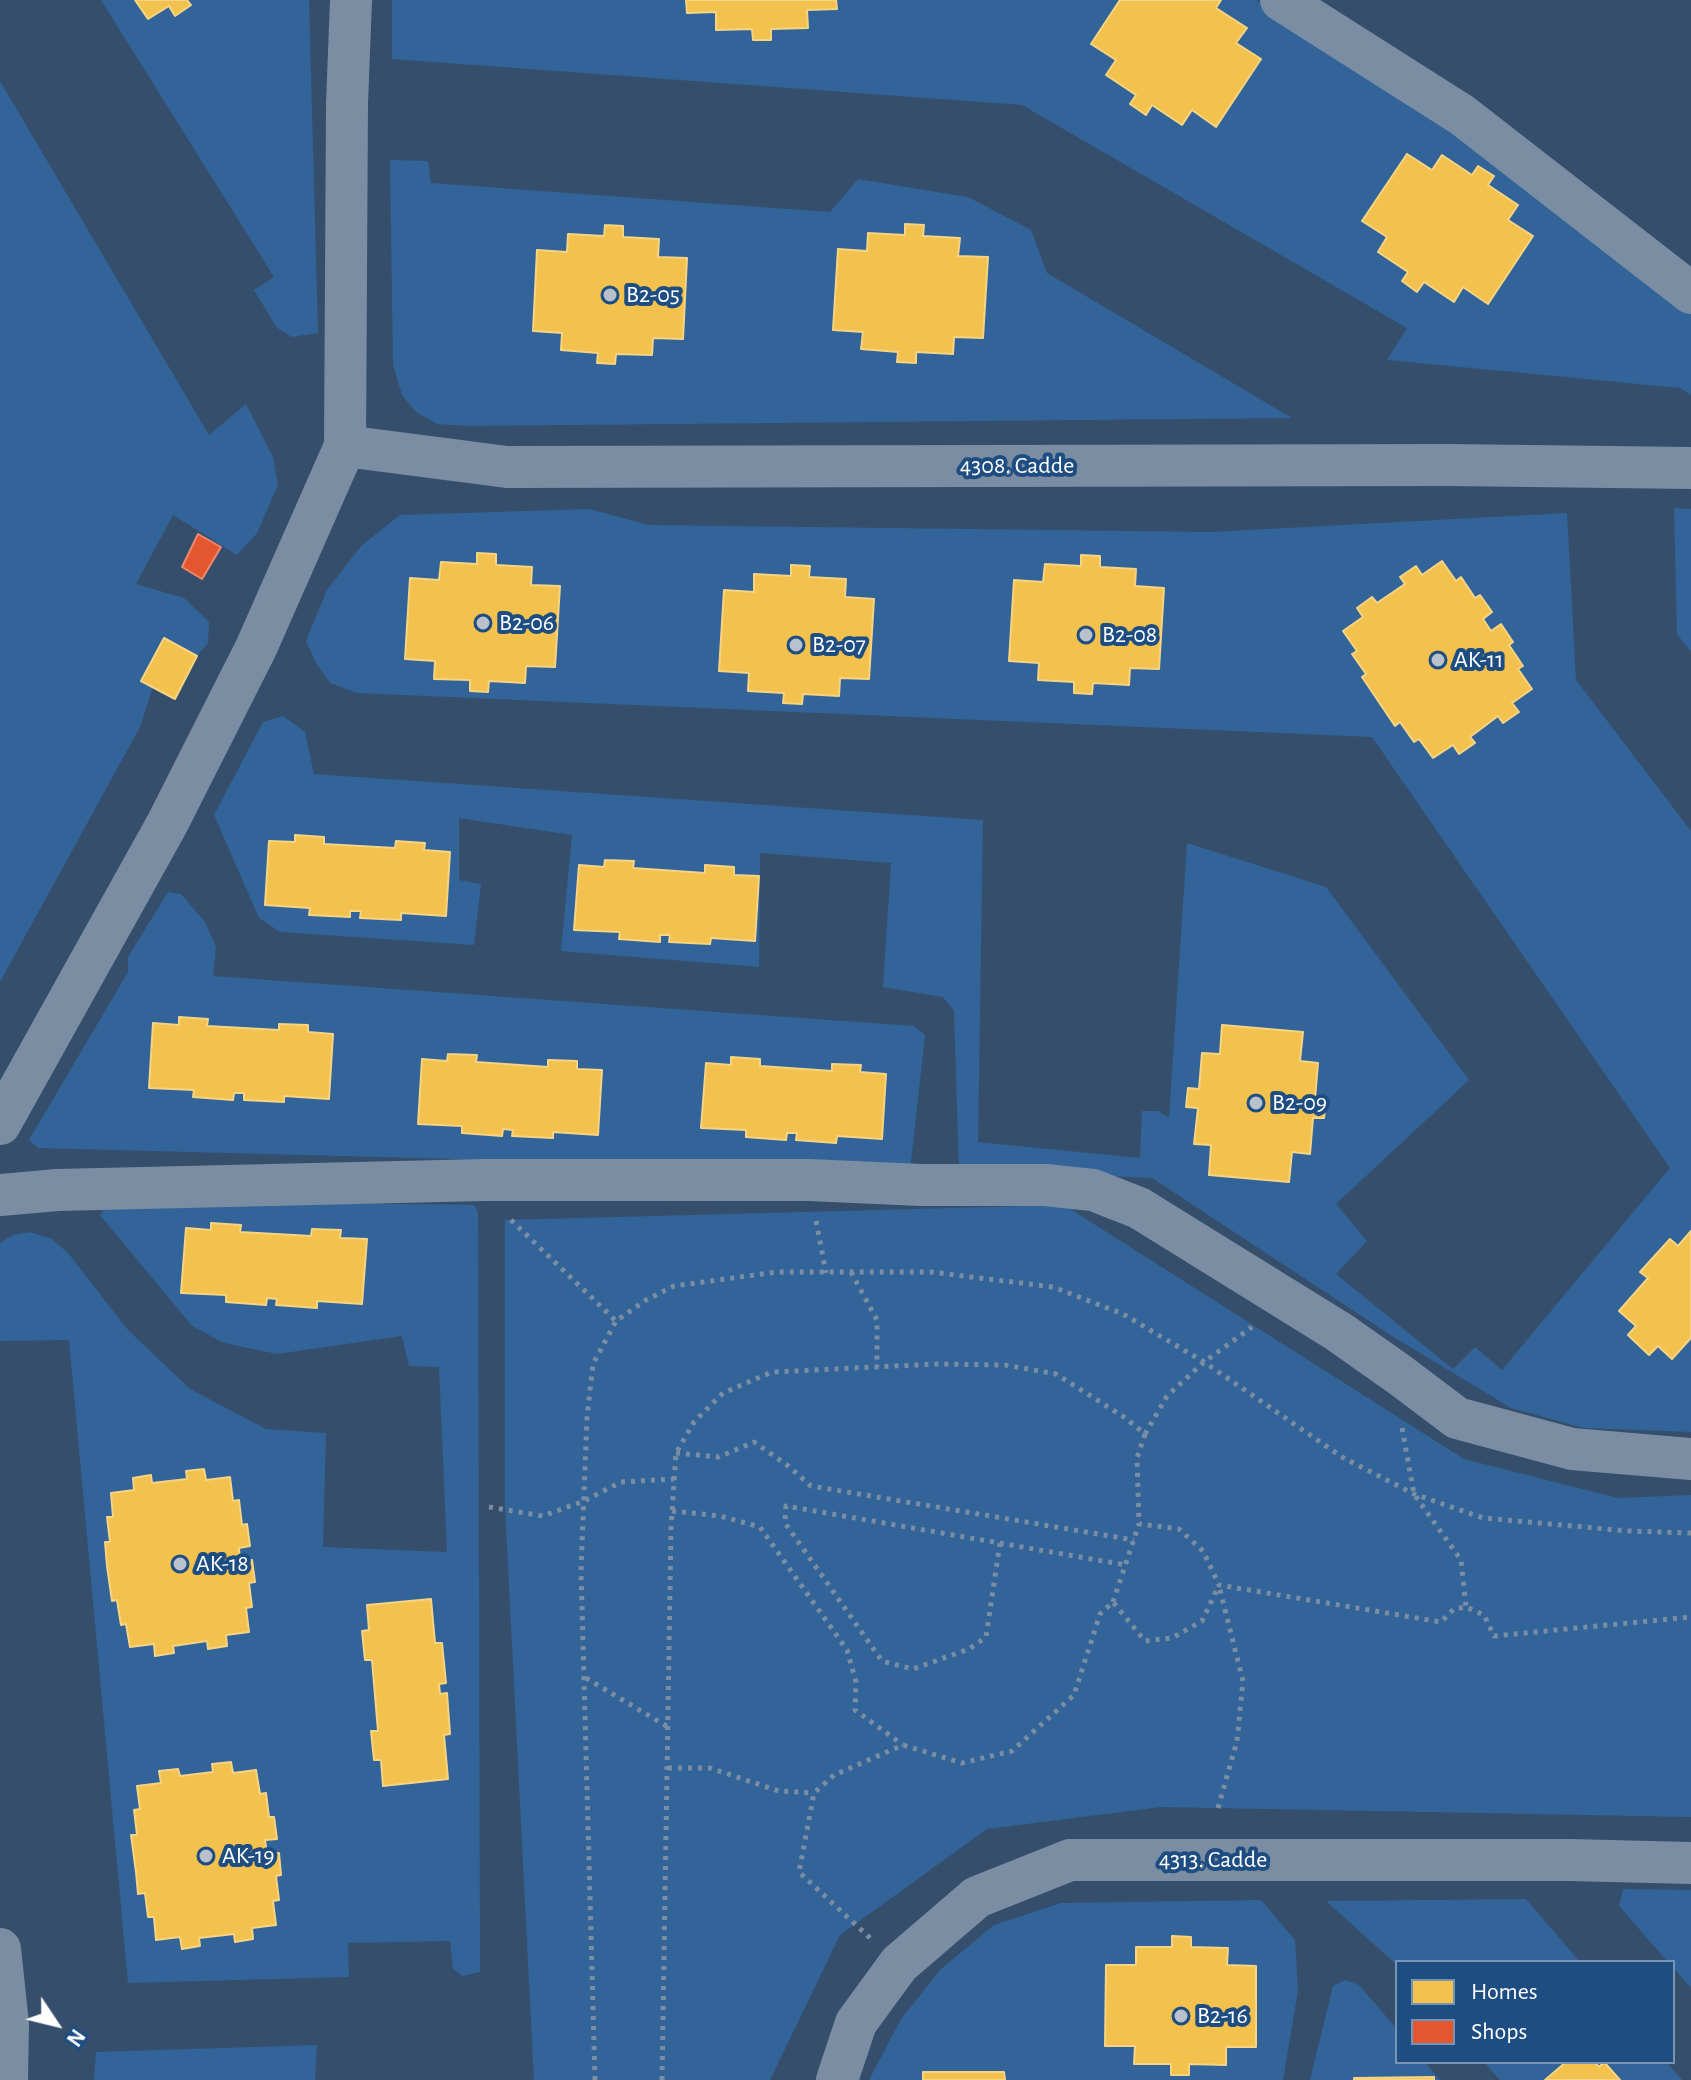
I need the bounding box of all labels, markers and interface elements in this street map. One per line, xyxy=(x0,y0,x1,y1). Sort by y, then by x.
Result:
place label: B2-05 xyxy=(626,281,680,309)
marker: B2-05 xyxy=(601,286,619,304)
street label: 4308. Cadde xyxy=(960,452,1074,480)
place label: B2-06 xyxy=(499,609,554,637)
marker: B2-06 xyxy=(474,614,492,632)
place label: B2-08 xyxy=(1102,621,1157,649)
marker: B2-08 xyxy=(1077,626,1095,644)
place label: B2-07 xyxy=(812,631,866,659)
marker: B2-07 xyxy=(787,636,805,654)
place label: AK-11 xyxy=(1454,646,1503,674)
marker: AK-11 xyxy=(1429,651,1447,669)
place label: B2-09 xyxy=(1272,1089,1327,1117)
marker: B2-09 xyxy=(1247,1094,1265,1112)
place label: AK-18 xyxy=(196,1550,249,1578)
marker: AK-18 xyxy=(171,1555,189,1573)
place label: AK-19 xyxy=(222,1842,274,1870)
street label: 4313. Cadde xyxy=(1159,1846,1267,1874)
marker: AK-19 xyxy=(197,1847,215,1865)
legend xyxy=(1395,1960,1675,2064)
text: Homes xyxy=(1471,1980,1538,2004)
north arrow xyxy=(16,1984,96,2064)
place label: B2-16 xyxy=(1197,2002,1248,2030)
marker: B2-16 xyxy=(1172,2007,1190,2025)
text: Shops xyxy=(1471,2020,1527,2044)
text: N xyxy=(62,2025,89,2050)

